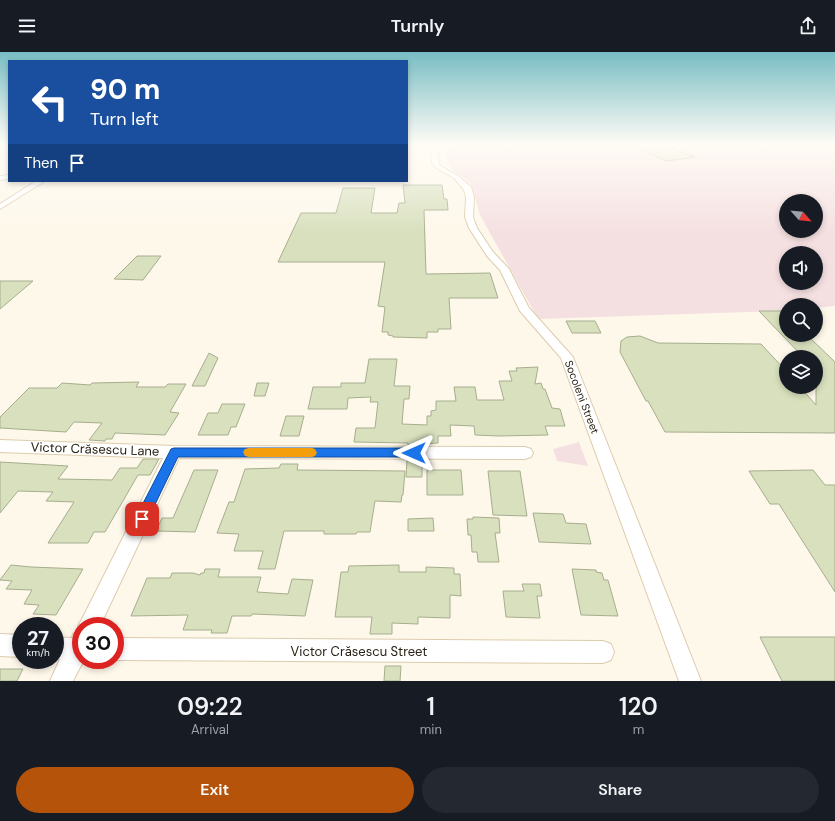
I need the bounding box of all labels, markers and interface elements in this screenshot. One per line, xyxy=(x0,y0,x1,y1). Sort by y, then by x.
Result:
text: Turnly xyxy=(391,14,444,38)
icon: menu xyxy=(16,15,38,37)
icon: share xyxy=(797,15,819,37)
text: 90 m xyxy=(90,71,160,108)
icon: left xyxy=(24,76,76,128)
text: Turn left xyxy=(90,107,159,131)
icon: arrive xyxy=(66,152,88,174)
text: Then xyxy=(24,153,58,173)
north arrow xyxy=(779,194,823,238)
map controls xyxy=(779,194,823,394)
button: sound xyxy=(779,246,823,290)
button: search xyxy=(779,298,823,342)
button: layers xyxy=(779,350,823,394)
street label: Socoleni Street xyxy=(562,358,602,436)
position arrow xyxy=(393,432,435,474)
street label: Victor Crăsescu Lane xyxy=(30,438,160,460)
pin xyxy=(125,502,159,536)
icon: arrive xyxy=(131,508,153,530)
speed limit sign: 30 xyxy=(72,617,124,669)
text: 27 xyxy=(27,625,49,651)
street label: Victor Crăsescu Street xyxy=(291,643,427,660)
text: km/h xyxy=(26,646,50,659)
text: 09:22 xyxy=(177,691,243,722)
text: 1 xyxy=(427,691,435,722)
text: 120 xyxy=(619,691,658,722)
text: Arrival xyxy=(191,721,229,738)
text: min xyxy=(420,721,442,738)
text: m xyxy=(633,721,644,738)
button: Exit xyxy=(16,767,414,813)
button: Share xyxy=(422,767,819,813)

